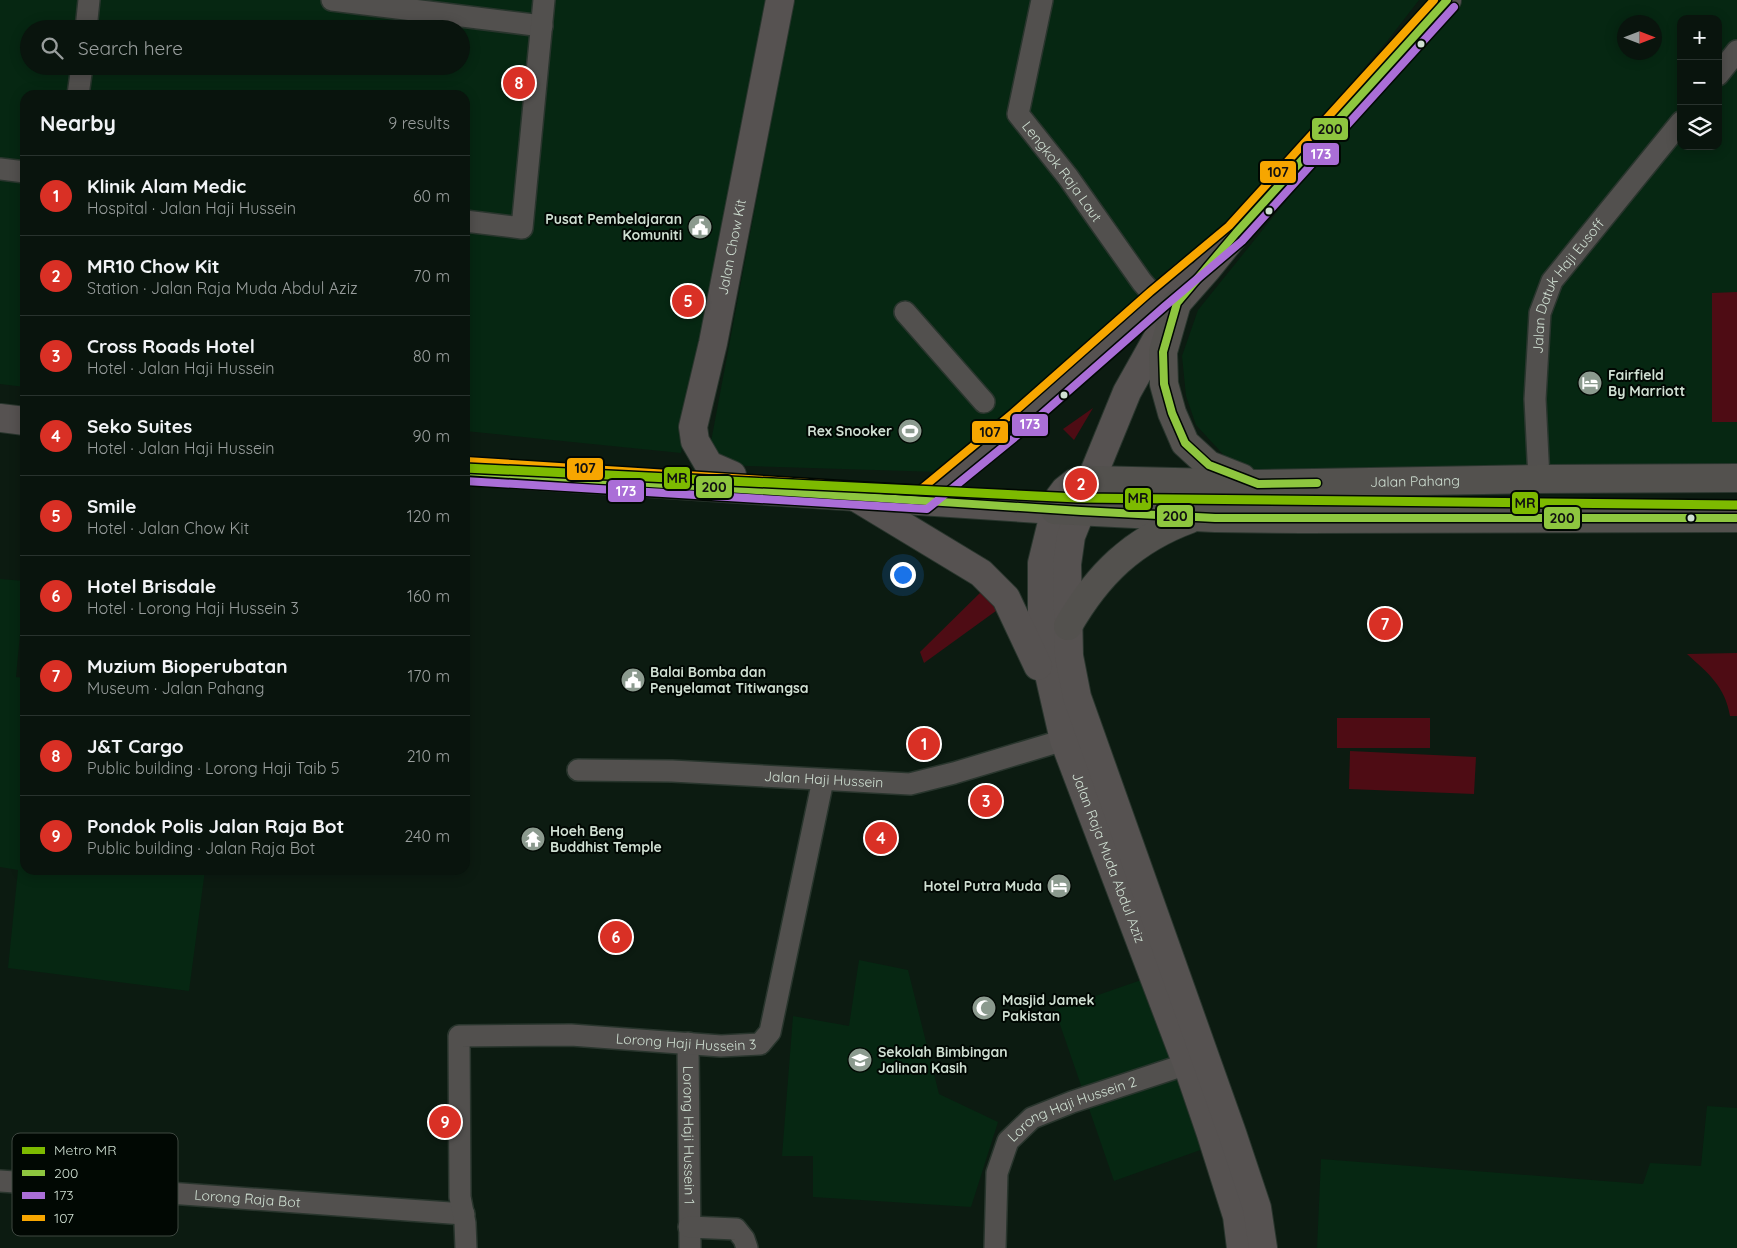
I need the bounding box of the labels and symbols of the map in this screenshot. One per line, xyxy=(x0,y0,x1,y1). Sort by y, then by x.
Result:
north arrow xyxy=(1617,15,1662,60)
unlabelled marker xyxy=(1416,39,1426,49)
pin: 8 xyxy=(503,64,535,102)
line badge: 200 xyxy=(1311,117,1349,141)
street label: Lengkok Raja Laut xyxy=(1018,118,1106,226)
text: 200 xyxy=(1317,120,1343,138)
line badge: 173 xyxy=(1302,142,1340,166)
text: 173 xyxy=(1311,145,1331,163)
line badge: 107 xyxy=(1259,160,1297,184)
text: 107 xyxy=(1267,163,1289,181)
street label: Jalan Chow Kit xyxy=(714,197,750,297)
unlabelled marker xyxy=(1264,206,1274,216)
place label: Pusat Pembelajaran Komuniti xyxy=(545,210,682,244)
public building icon: Pusat Pembelajaran Komuniti xyxy=(687,214,713,240)
street label: Jalan Datuk Haji Eusoff xyxy=(1529,215,1608,354)
pin: 5 xyxy=(672,282,704,320)
place label: Fairfield By Marriott xyxy=(1608,366,1685,400)
hotel icon: Fairfield By Marriott xyxy=(1577,370,1603,396)
unlabelled marker xyxy=(1059,390,1069,400)
line badge: 173 xyxy=(1011,413,1049,437)
text: 173 xyxy=(1020,415,1040,433)
sports icon: Rex Snooker xyxy=(897,418,923,444)
line badge: 107 xyxy=(971,420,1009,444)
place label: Rex Snooker xyxy=(807,422,892,440)
text: 107 xyxy=(979,423,1001,441)
line badge: 107 xyxy=(566,457,604,481)
text: 107 xyxy=(574,459,596,477)
pin: 2 xyxy=(1065,465,1097,503)
line badge: MR xyxy=(663,466,691,490)
text: MR xyxy=(666,469,688,487)
street label: Jalan Pahang xyxy=(1370,471,1460,491)
line badge: 200 xyxy=(695,475,733,499)
text: 200 xyxy=(701,478,727,496)
line badge: 173 xyxy=(607,479,645,503)
text: 173 xyxy=(616,482,636,500)
line badge: MR xyxy=(1124,487,1152,511)
text: MR xyxy=(1127,489,1149,507)
line badge: MR xyxy=(1511,491,1539,515)
text: MR xyxy=(1514,494,1536,512)
line badge: 200 xyxy=(1156,504,1194,528)
line badge: 200 xyxy=(1543,506,1581,530)
text: 200 xyxy=(1162,507,1188,525)
text: 200 xyxy=(1549,509,1575,527)
unlabelled marker xyxy=(1686,513,1696,523)
your location xyxy=(890,562,916,588)
pin: 7 xyxy=(1369,605,1401,643)
place label: Balai Bomba dan Penyelamat Titiwangsa xyxy=(650,663,809,697)
public building icon: Balai Bomba dan Penyelamat Titiwangsa xyxy=(620,667,646,693)
pin: 1 xyxy=(908,725,940,763)
street label: Jalan Haji Hussein xyxy=(764,767,884,792)
street label: Jalan Raja Muda Abdul Aziz xyxy=(1068,770,1149,946)
pin: 3 xyxy=(970,782,1002,820)
pin: 4 xyxy=(865,819,897,857)
place label: Hoeh Beng Buddhist Temple xyxy=(550,822,662,856)
temple icon: Hoeh Beng Buddhist Temple xyxy=(520,826,546,852)
hotel icon: Hotel Putra Muda xyxy=(1046,873,1072,899)
place label: Hotel Putra Muda xyxy=(923,877,1042,895)
pin: 6 xyxy=(600,918,632,956)
place label: Masjid Jamek Pakistan xyxy=(1002,991,1095,1025)
mosque icon: Masjid Jamek Pakistan xyxy=(971,995,997,1021)
street label: Lorong Haji Hussein 3 xyxy=(615,1029,757,1055)
place label: Sekolah Bimbingan Jalinan Kasih xyxy=(878,1043,1008,1077)
school or university icon: Sekolah Bimbingan Jalinan Kasih xyxy=(847,1047,873,1073)
street label: Lorong Haji Hussein 1 xyxy=(679,1066,699,1204)
street label: Lorong Haji Hussein 2 xyxy=(1004,1072,1139,1146)
pin: 9 xyxy=(429,1103,461,1141)
legend xyxy=(12,1133,178,1236)
text: Metro MR xyxy=(54,1141,117,1159)
text: 200 xyxy=(54,1164,78,1182)
text: 173 xyxy=(54,1186,74,1204)
street label: Lorong Raja Bot xyxy=(194,1186,301,1211)
text: 107 xyxy=(54,1209,74,1227)

